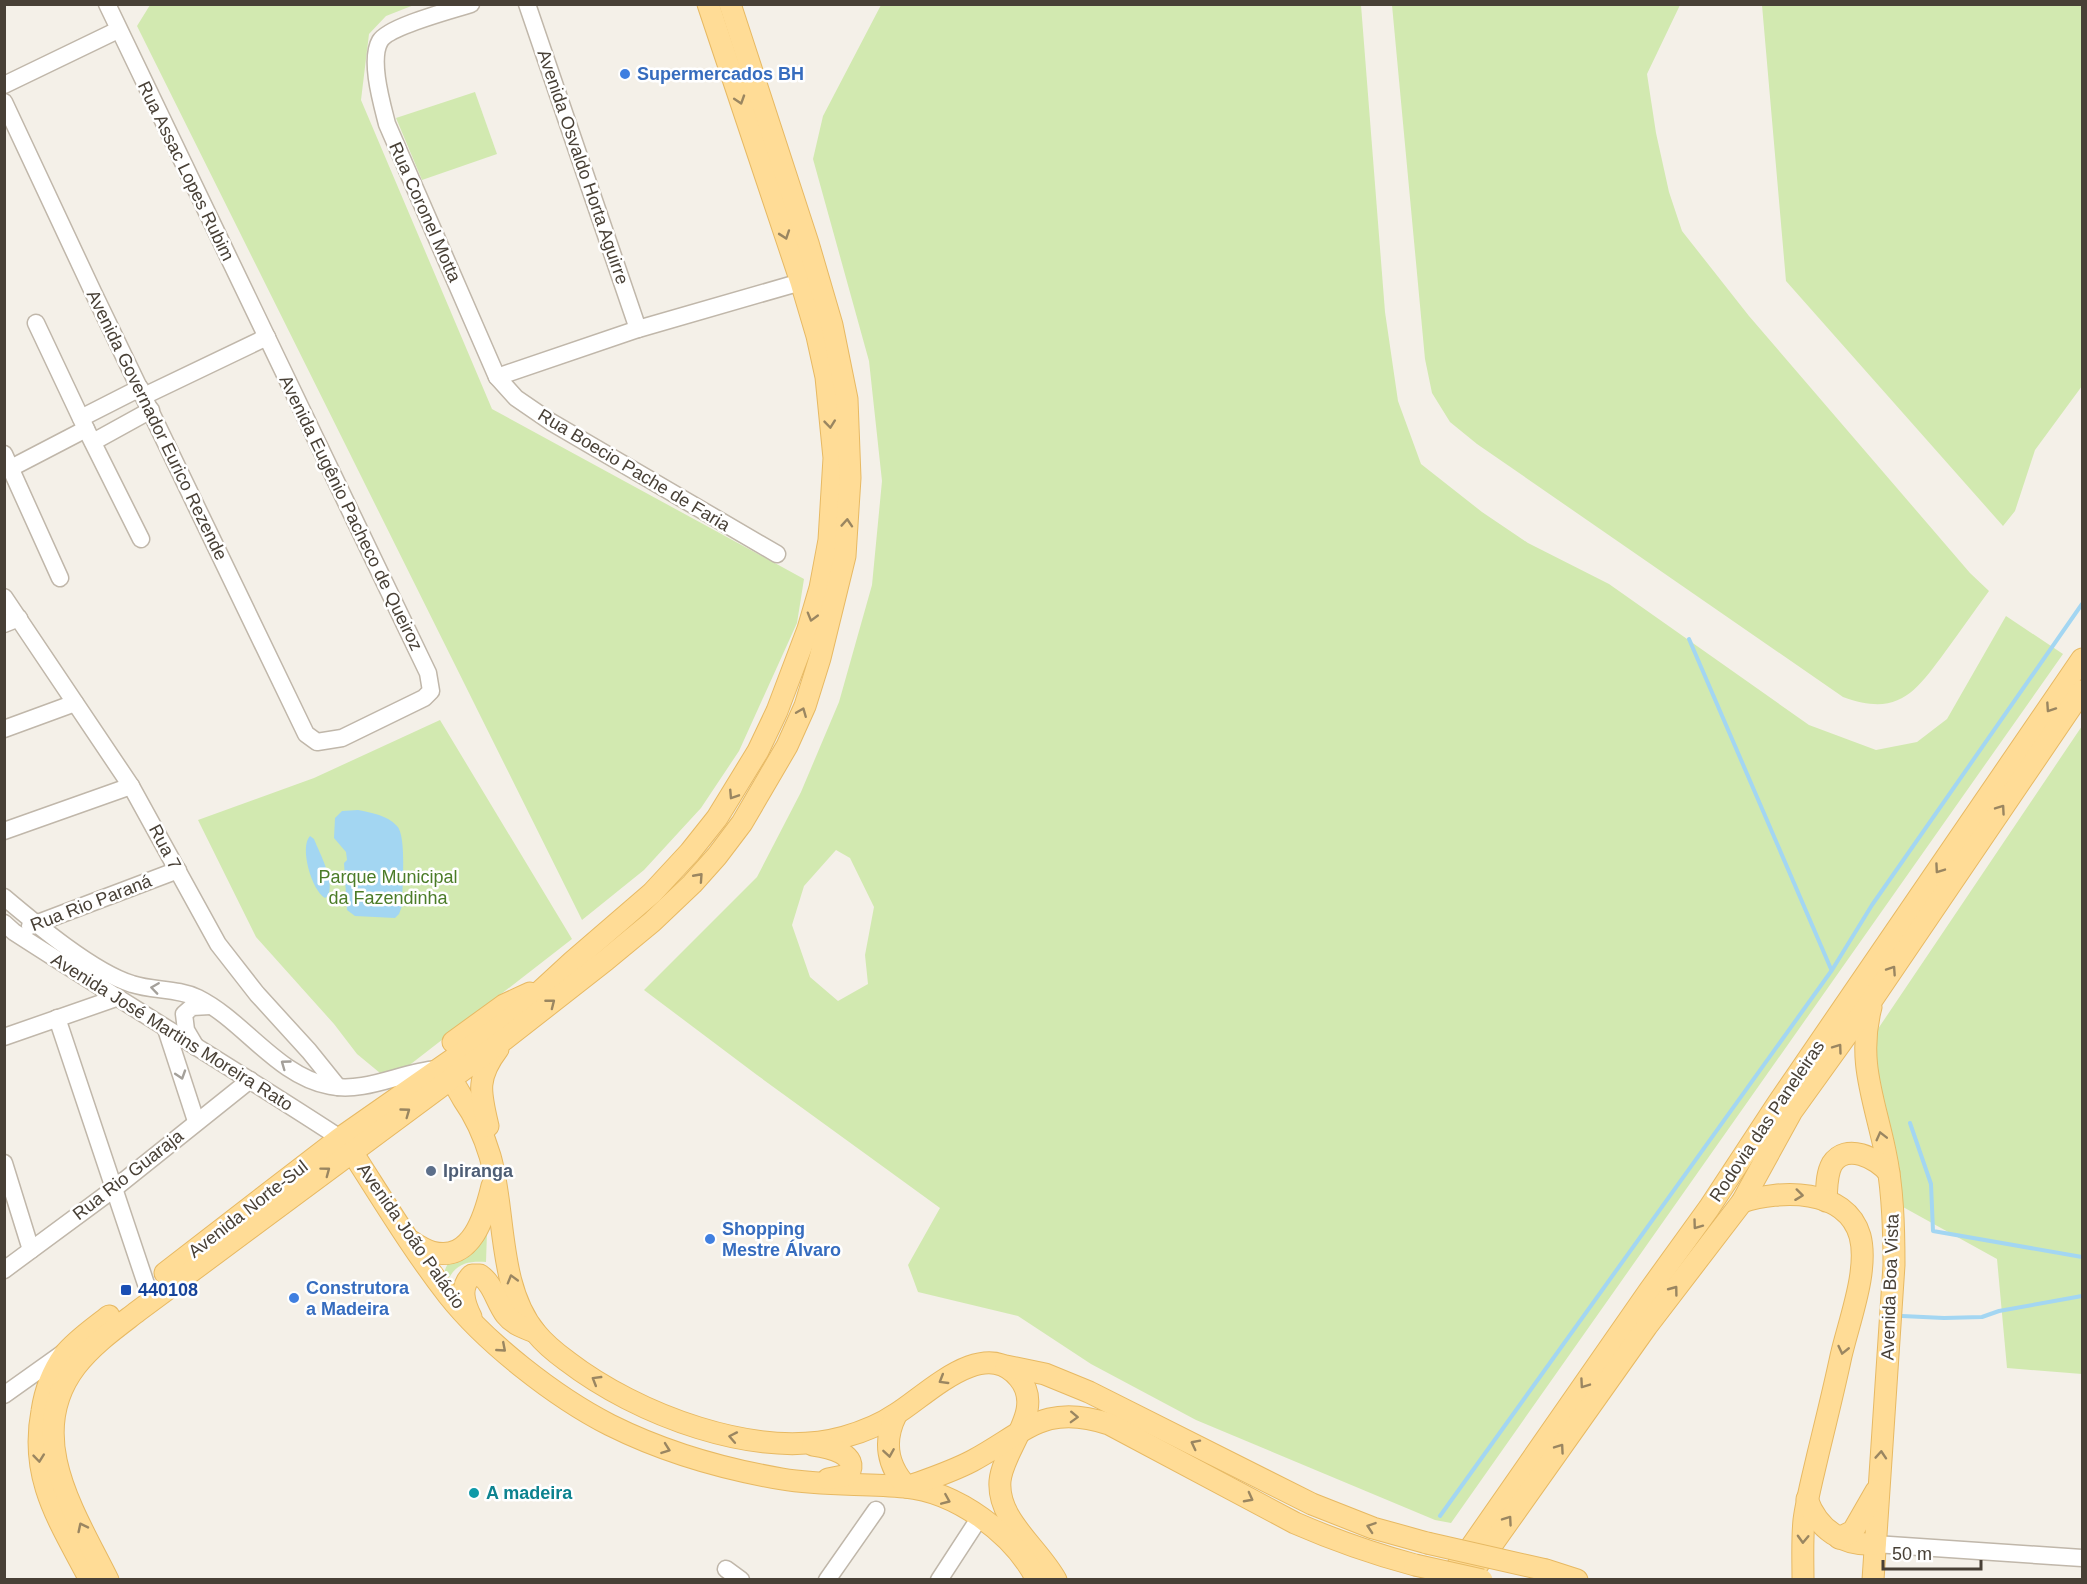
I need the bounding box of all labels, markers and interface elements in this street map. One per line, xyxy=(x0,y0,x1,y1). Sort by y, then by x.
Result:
street label: Avenida Osvaldo Horta Aguirre xyxy=(533,47,633,287)
place label: Supermercados BH xyxy=(637,64,804,84)
marker: Supermercados BH xyxy=(618,67,632,81)
street label: Rua Assac Lopes Rubim xyxy=(134,78,238,264)
one-way arrow xyxy=(732,94,745,105)
street label: Rua Coronel Motta xyxy=(385,139,465,286)
one-way arrow xyxy=(778,230,790,240)
street label: Avenida Governador Eurico Rezende xyxy=(83,287,231,563)
street label: Avenida Eugênio Pacheco de Queiroz xyxy=(275,372,427,654)
street label: Rua Boecio Pache de Faria xyxy=(535,405,734,536)
one-way arrow xyxy=(823,420,836,429)
one-way arrow xyxy=(841,519,854,528)
one-way arrow xyxy=(807,611,819,622)
one-way arrow xyxy=(2046,701,2057,712)
one-way arrow xyxy=(795,707,807,718)
one-way arrow xyxy=(729,788,740,799)
one-way arrow xyxy=(1994,804,2005,815)
street label: Rua 7 xyxy=(145,821,185,873)
one-way arrow xyxy=(1935,862,1946,873)
park label: Parque Municipal da Fazendinha xyxy=(318,867,458,908)
street label: Rua Rio Paraná xyxy=(28,870,155,935)
one-way arrow xyxy=(692,873,703,883)
street label: Avenida José Martins Moreira Rato xyxy=(48,949,296,1115)
one-way arrow xyxy=(1885,966,1896,977)
one-way arrow xyxy=(151,983,160,995)
one-way arrow xyxy=(544,1000,555,1011)
street label: Rodovia das Paneleiras xyxy=(1706,1037,1828,1205)
one-way arrow xyxy=(1831,1043,1842,1054)
one-way arrow xyxy=(280,1060,291,1071)
one-way arrow xyxy=(174,1069,186,1080)
one-way arrow xyxy=(399,1109,410,1120)
street label: Rua Rio Guaraja xyxy=(69,1125,188,1224)
one-way arrow xyxy=(1876,1131,1889,1141)
street label: Avenida Norte-Sul xyxy=(184,1156,312,1262)
street label: Avenida João Palácio xyxy=(353,1159,469,1313)
place label: Ipiranga xyxy=(443,1161,514,1181)
marker: Ipiranga xyxy=(424,1164,438,1178)
one-way arrow xyxy=(319,1167,330,1178)
one-way arrow xyxy=(1795,1189,1804,1201)
street label: Avenida Boa Vista xyxy=(1877,1212,1903,1361)
one-way arrow xyxy=(1693,1218,1704,1229)
place label: Shopping Mestre Álvaro xyxy=(722,1219,841,1260)
marker: Shopping Mestre Álvaro xyxy=(703,1232,717,1246)
one-way arrow xyxy=(507,1274,519,1285)
place label: Construtora a Madeira xyxy=(306,1278,410,1319)
place label: 440108 xyxy=(138,1280,198,1300)
marker: 440108 xyxy=(119,1283,133,1297)
one-way arrow xyxy=(1667,1286,1678,1297)
marker: Construtora a Madeira xyxy=(287,1291,301,1305)
one-way arrow xyxy=(495,1341,505,1352)
one-way arrow xyxy=(1837,1345,1850,1355)
one-way arrow xyxy=(939,1373,949,1385)
one-way arrow xyxy=(592,1376,602,1388)
one-way arrow xyxy=(1580,1377,1591,1388)
one-way arrow xyxy=(1069,1411,1078,1424)
one-way arrow xyxy=(728,1431,738,1444)
one-way arrow xyxy=(1190,1440,1201,1452)
one-way arrow xyxy=(661,1442,671,1455)
one-way arrow xyxy=(1553,1443,1564,1454)
one-way arrow xyxy=(883,1448,895,1457)
one-way arrow xyxy=(1875,1451,1888,1460)
one-way arrow xyxy=(32,1453,45,1462)
place label: A madeira xyxy=(486,1483,573,1503)
marker: A madeira xyxy=(467,1486,481,1500)
one-way arrow xyxy=(1243,1491,1254,1502)
one-way arrow xyxy=(940,1493,951,1505)
one-way arrow xyxy=(1501,1516,1512,1527)
one-way arrow xyxy=(1366,1521,1377,1534)
one-way arrow xyxy=(78,1523,90,1534)
scale bar xyxy=(1883,1533,1980,1571)
one-way arrow xyxy=(1797,1535,1810,1544)
text: 50 m xyxy=(1892,1544,1932,1564)

